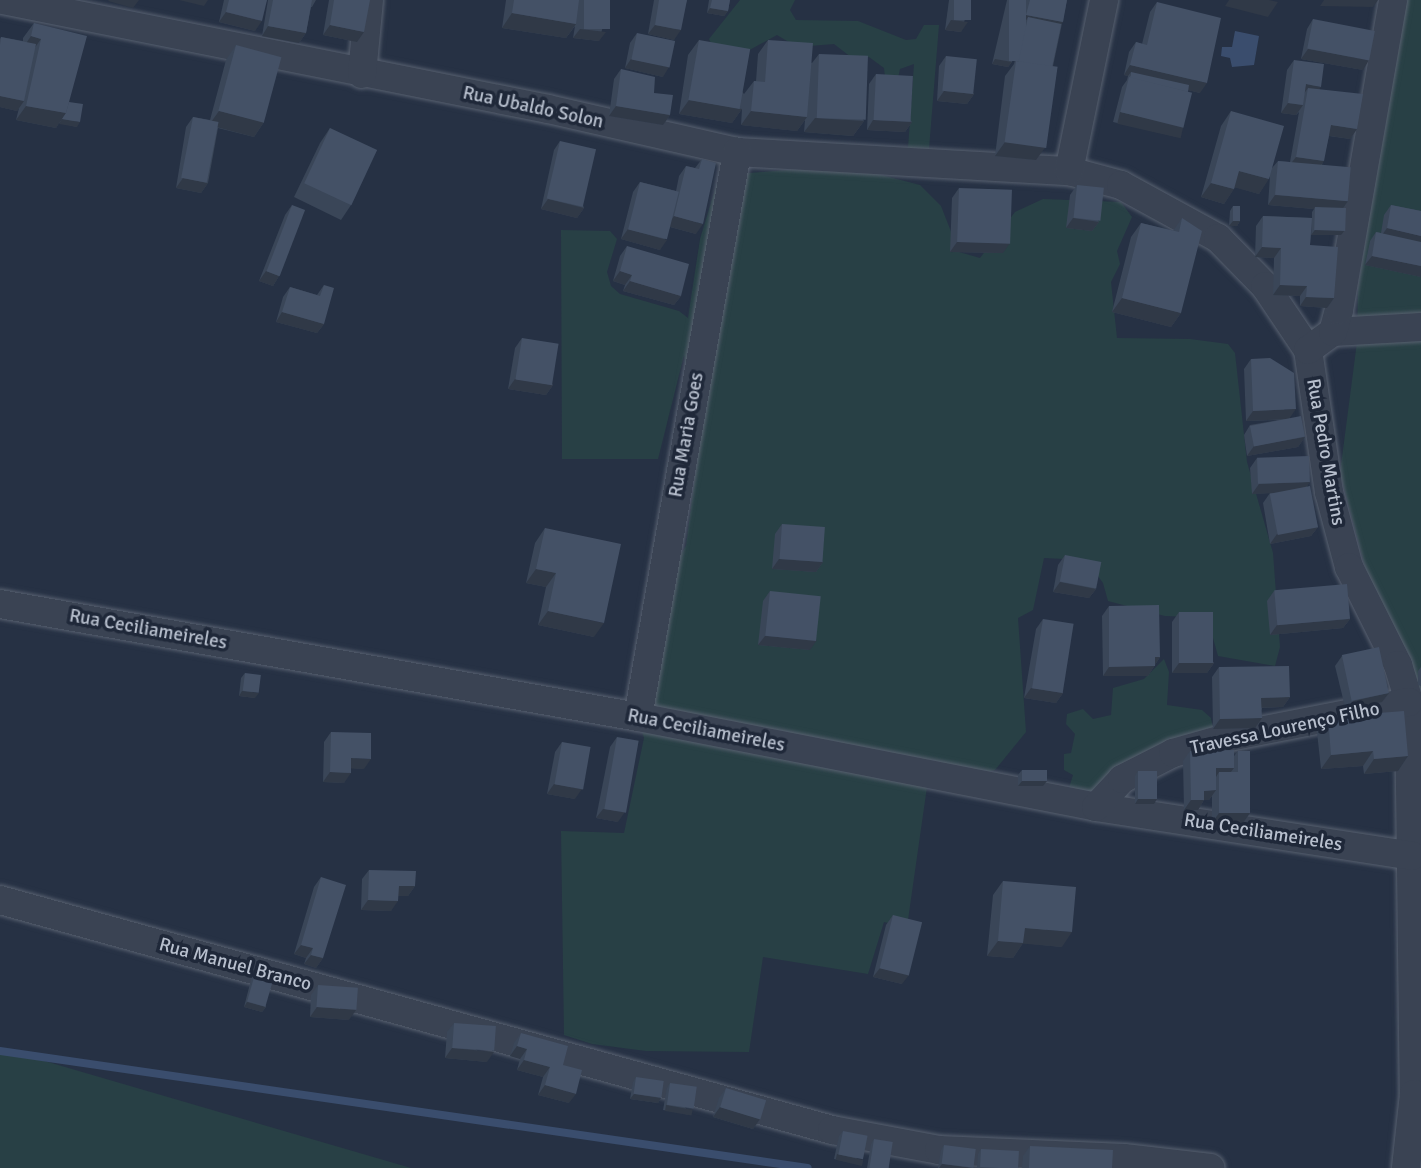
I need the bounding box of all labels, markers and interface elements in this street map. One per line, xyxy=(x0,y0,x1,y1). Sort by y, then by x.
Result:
street label: Rua Ubaldo Solon xyxy=(461,82,605,134)
street label: Rua Maria Goes xyxy=(665,371,709,499)
street label: Rua Pedro Martins xyxy=(1301,377,1349,527)
street label: Rua Ceciliameireles xyxy=(67,605,229,655)
street label: Travessa Lourenço Filho xyxy=(1188,698,1382,760)
street label: Rua Ceciliameireles xyxy=(625,705,787,757)
street label: Rua Ceciliameireles xyxy=(1182,809,1344,857)
street label: Rua Manuel Branco xyxy=(156,934,314,996)

